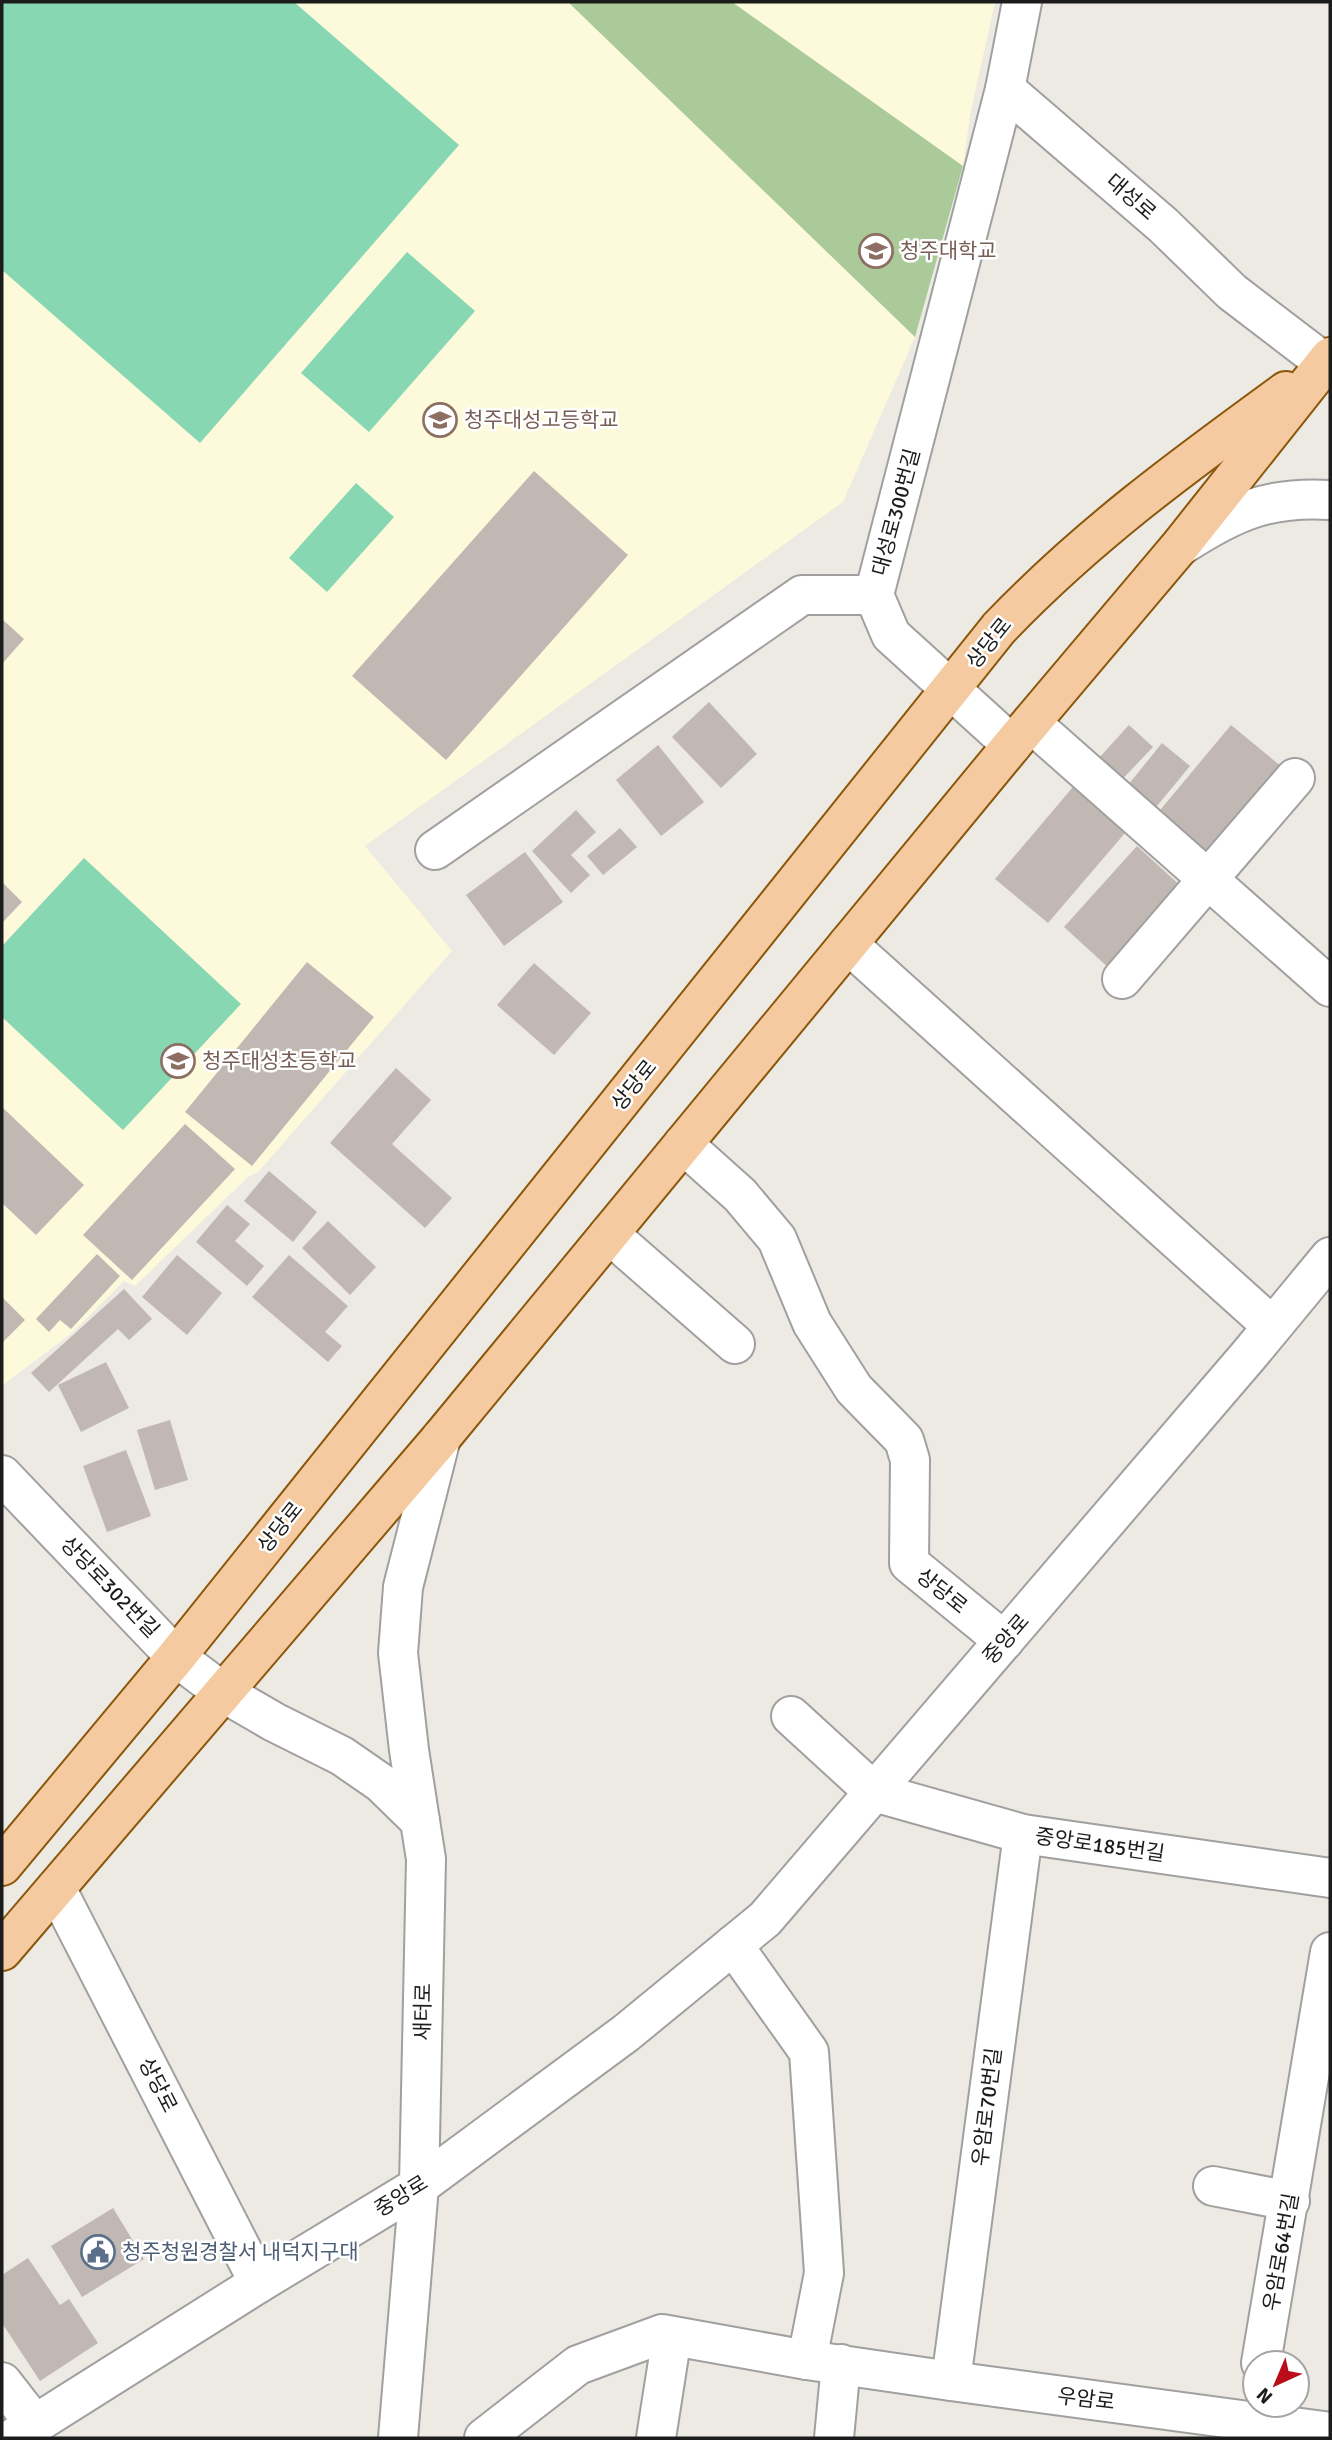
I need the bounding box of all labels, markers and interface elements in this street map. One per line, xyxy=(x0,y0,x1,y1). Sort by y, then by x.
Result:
street label: 대성로 xyxy=(1101,168,1161,226)
school or university icon: 청주대학교 xyxy=(857,232,895,270)
place label: 청주대학교 xyxy=(900,238,997,264)
school or university icon: 청주대성고등학교 xyxy=(421,401,459,439)
place label: 청주대성고등학교 xyxy=(464,407,619,433)
street label: 대성로300번길 xyxy=(867,446,925,578)
street label: 상당로 xyxy=(961,612,1017,674)
school or university icon: 청주대성초등학교 xyxy=(159,1042,197,1080)
place label: 청주대성초등학교 xyxy=(202,1048,357,1074)
street label: 상당로 xyxy=(606,1054,662,1116)
street label: 상당로 xyxy=(252,1496,308,1558)
street label: 상당로302번길 xyxy=(55,1531,165,1643)
street label: 상당로 xyxy=(911,1563,973,1619)
street label: 중앙로 xyxy=(977,1609,1035,1669)
street label: 중앙로185번길 xyxy=(1034,1823,1166,1867)
street label: 새터로 xyxy=(409,1983,437,2041)
street label: 우암로70번길 xyxy=(967,2046,1007,2168)
street label: 상당로 xyxy=(133,2053,183,2117)
street label: 중앙로 xyxy=(370,2170,432,2222)
street label: 우암로64번길 xyxy=(1258,2191,1304,2313)
public building icon: 청주청원경찰서 내덕지구대 xyxy=(79,2233,117,2271)
place label: 청주청원경찰서 내덕지구대 xyxy=(122,2239,358,2265)
north arrow xyxy=(1241,2349,1311,2419)
text: N xyxy=(1252,2382,1278,2409)
street label: 우암로 xyxy=(1056,2383,1116,2415)

